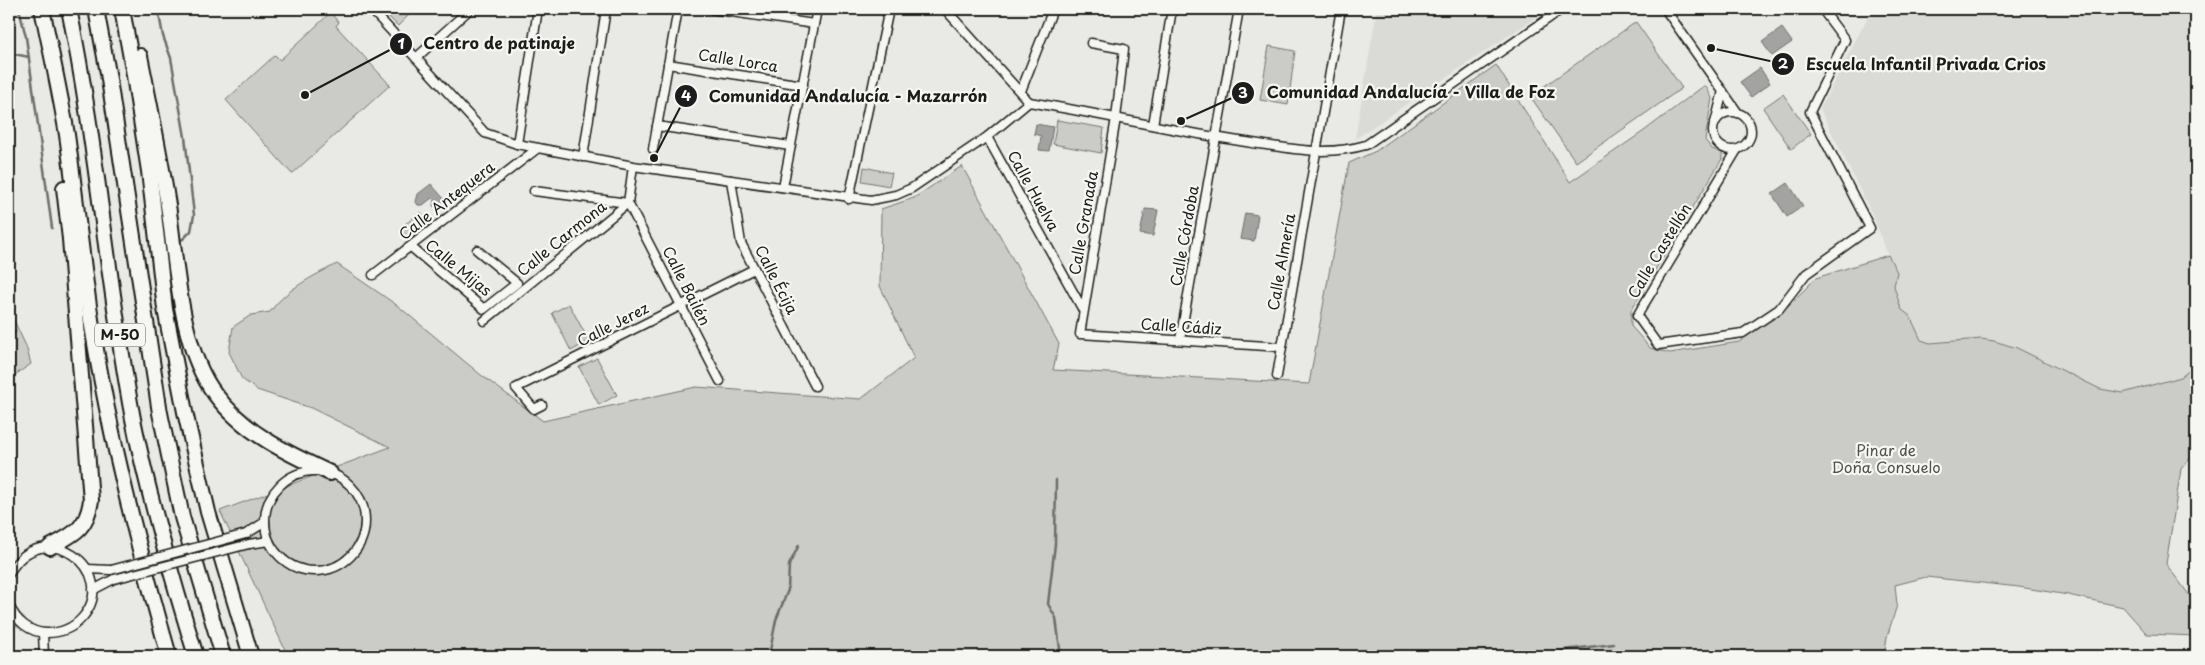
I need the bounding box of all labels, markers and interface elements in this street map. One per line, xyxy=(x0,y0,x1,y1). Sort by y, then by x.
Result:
callout: Centro de patinaje xyxy=(388,28,585,59)
text: Centro de patinaje xyxy=(423,30,575,54)
text: 1 xyxy=(397,31,405,54)
street label: Calle Lorca xyxy=(697,42,780,77)
callout: Escuela Infantil Privada Crios xyxy=(1771,49,2057,80)
text: 2 xyxy=(1778,51,1789,74)
text: Escuela Infantil Privada Crios xyxy=(1806,51,2046,75)
callout: Comunidad Andalucía - Villa de Foz xyxy=(1231,77,1566,108)
text: Comunidad Andalucía - Villa de Foz xyxy=(1267,79,1555,103)
text: 3 xyxy=(1238,80,1248,103)
callout: Comunidad Andalucía - Mazarrón xyxy=(673,81,997,112)
text: 4 xyxy=(681,83,691,106)
text: Comunidad Andalucía - Mazarrón xyxy=(709,83,987,107)
street label: Calle Huelva xyxy=(1003,146,1066,236)
street label: Calle Antequera xyxy=(393,154,500,245)
street label: Calle Granada xyxy=(1062,168,1103,277)
street label: Calle Córdoba xyxy=(1163,183,1204,288)
street label: Calle Carmona xyxy=(511,194,611,281)
street label: Calle Castellón xyxy=(1621,198,1696,302)
street label: Calle Almería xyxy=(1261,211,1300,312)
street label: Calle Mijas xyxy=(421,233,497,301)
street label: Calle Écija xyxy=(750,241,805,319)
street label: Calle Bailén xyxy=(657,242,717,329)
street label: Calle Jerez xyxy=(573,296,652,351)
street label: Calle Cádiz xyxy=(1140,311,1222,340)
road number: M-50 xyxy=(95,324,145,346)
park label: Pinar de Doña Consuelo xyxy=(1832,438,1940,478)

